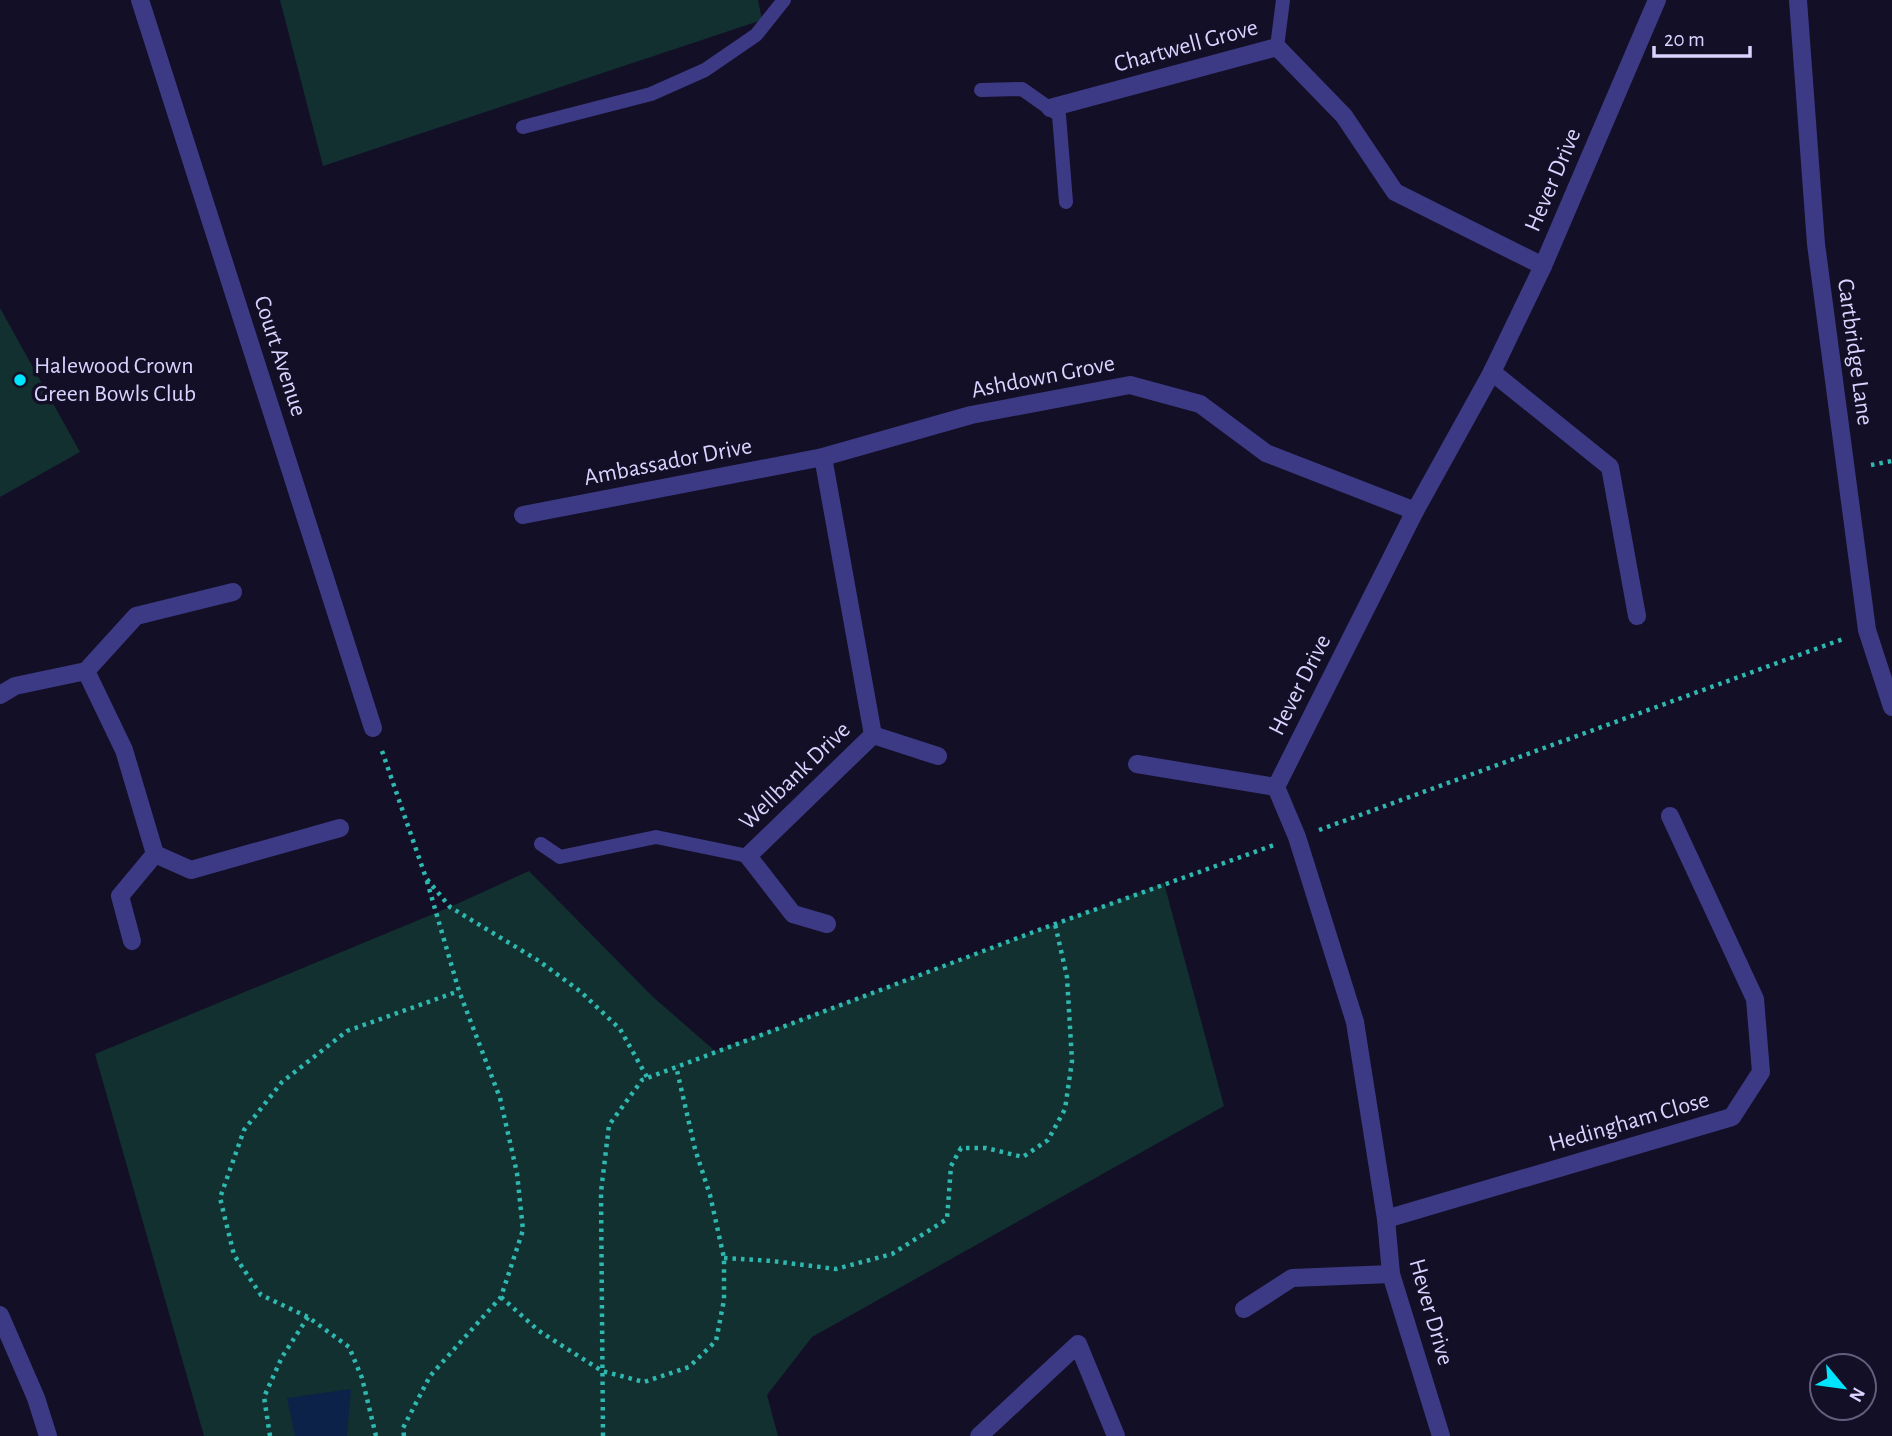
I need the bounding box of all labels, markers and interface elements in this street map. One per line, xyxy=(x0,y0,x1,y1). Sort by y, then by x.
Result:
scale bar xyxy=(1654,14,1750,58)
street label: Chartwell Grove xyxy=(1111,15,1261,77)
text: 20 m xyxy=(1664,29,1705,50)
street label: Hever Drive xyxy=(1521,125,1585,235)
street label: Cartbridge Lane xyxy=(1833,277,1877,427)
street label: Court Avenue xyxy=(249,293,311,419)
street label: Ashdown Grove xyxy=(969,351,1117,403)
place label: Halewood Crown Green Bowls Club xyxy=(34,354,196,406)
marker: Halewood Crown Green Bowls Club xyxy=(12,372,28,388)
street label: Ambassador Drive xyxy=(582,434,754,490)
street label: Hever Drive xyxy=(1264,631,1336,739)
street label: Wellbank Drive xyxy=(735,717,855,835)
street label: Hedingham Close xyxy=(1546,1088,1712,1156)
street label: Hever Drive xyxy=(1404,1256,1458,1368)
north arrow xyxy=(1808,1352,1878,1422)
text: N xyxy=(1845,1384,1868,1405)

